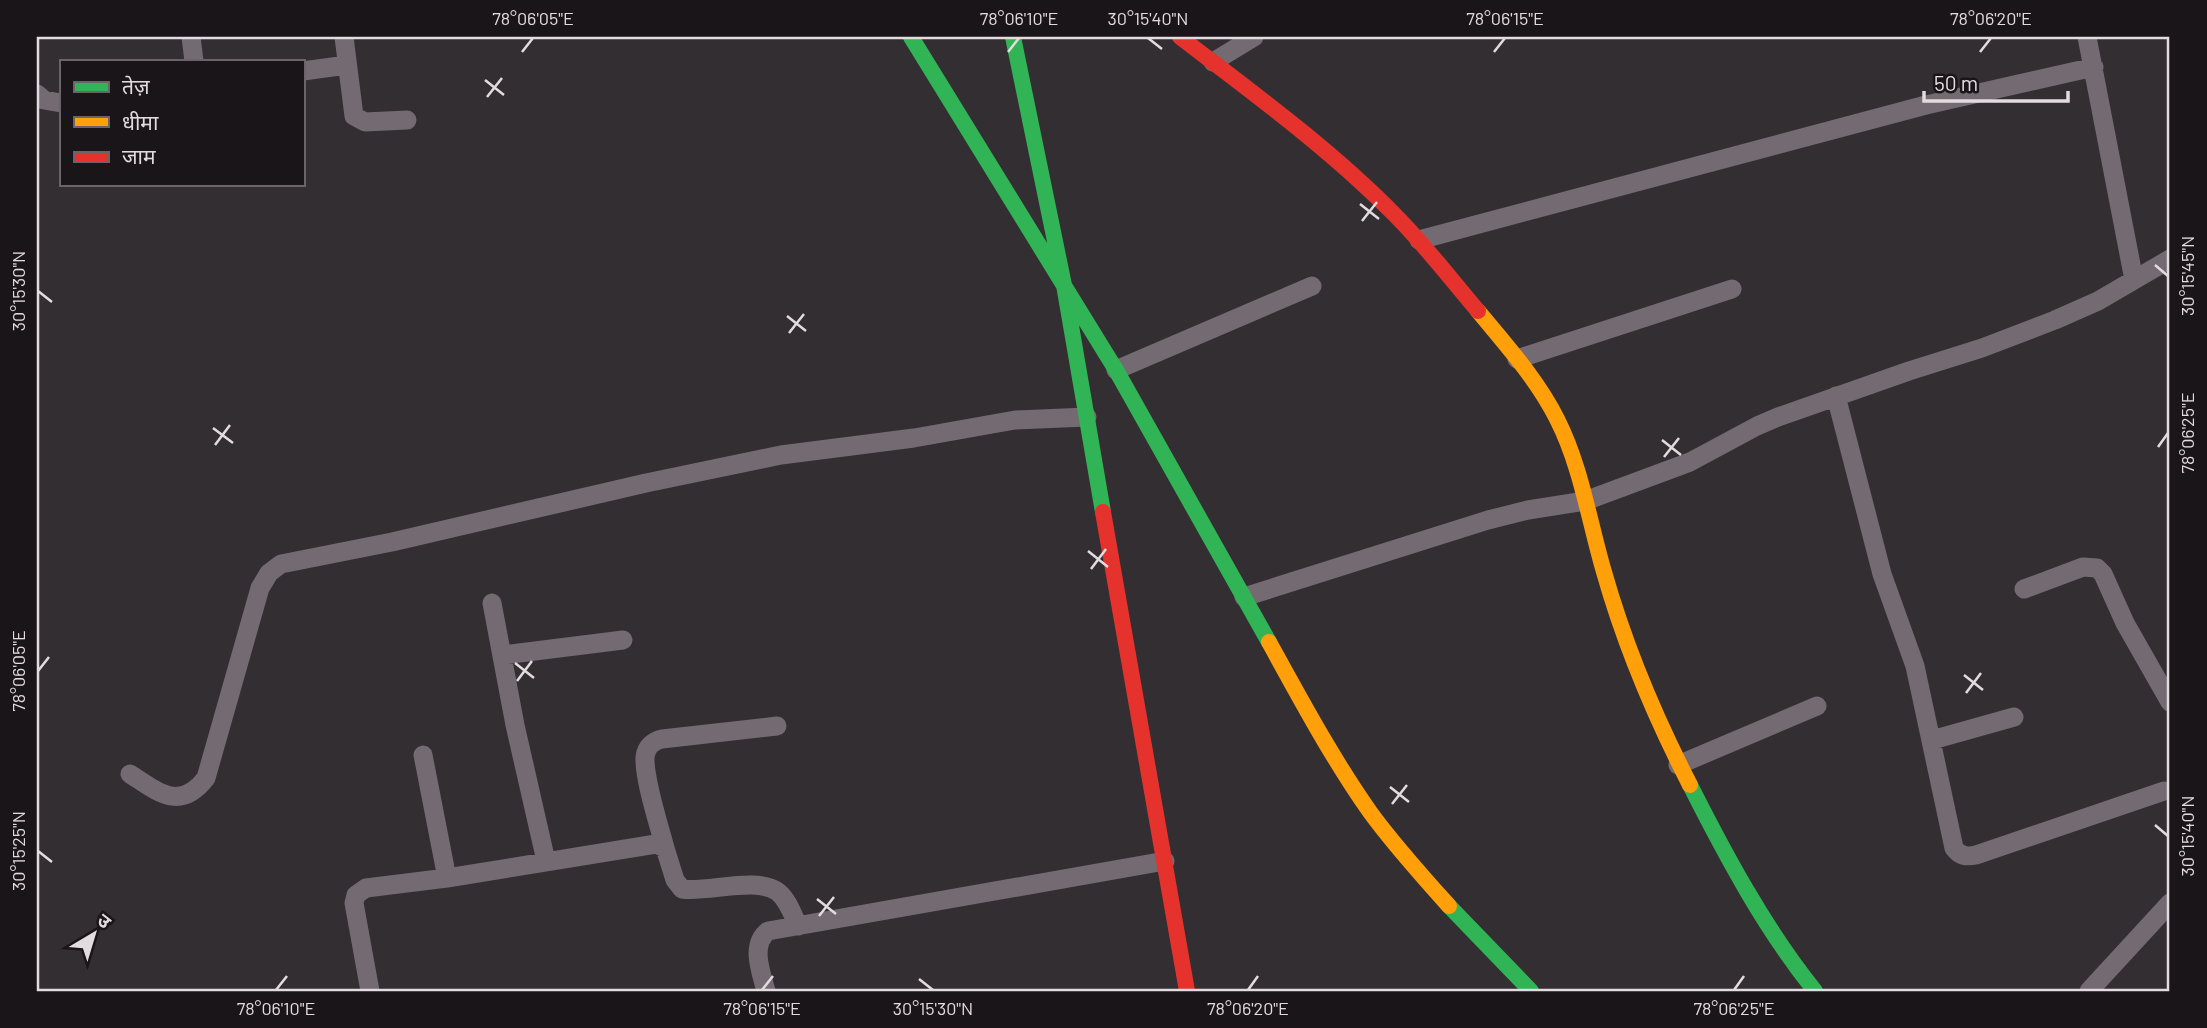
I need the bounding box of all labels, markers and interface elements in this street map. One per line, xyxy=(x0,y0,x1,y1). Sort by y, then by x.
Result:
text: 78°06'05"E xyxy=(492,7,574,29)
text: 78°06'10"E xyxy=(980,7,1058,29)
text: 30°15'40"N xyxy=(1107,7,1189,29)
text: 78°06'15"E xyxy=(1466,7,1544,29)
text: 78°06'20"E xyxy=(1950,7,2032,29)
legend xyxy=(60,60,304,186)
scale bar xyxy=(1924,60,2067,104)
text: 50 m xyxy=(1934,70,1978,95)
text: तेज़ xyxy=(122,73,150,98)
text: धीमा xyxy=(122,109,159,134)
text: जाम xyxy=(122,143,156,168)
text: 30°15'45"N xyxy=(2176,236,2198,316)
text: 30°15'30"N xyxy=(7,251,29,331)
text: 78°06'25"E xyxy=(2176,392,2198,474)
text: 78°06'05"E xyxy=(7,630,29,712)
text: 30°15'40"N xyxy=(2176,795,2198,877)
text: 30°15'25"N xyxy=(7,811,29,891)
north arrow xyxy=(60,898,130,968)
text: उ xyxy=(93,908,117,933)
text: 78°06'10"E xyxy=(237,997,315,1019)
text: 78°06'15"E xyxy=(723,997,801,1019)
text: 30°15'30"N xyxy=(893,997,973,1019)
text: 78°06'20"E xyxy=(1207,997,1289,1019)
text: 78°06'25"E xyxy=(1693,997,1775,1019)

